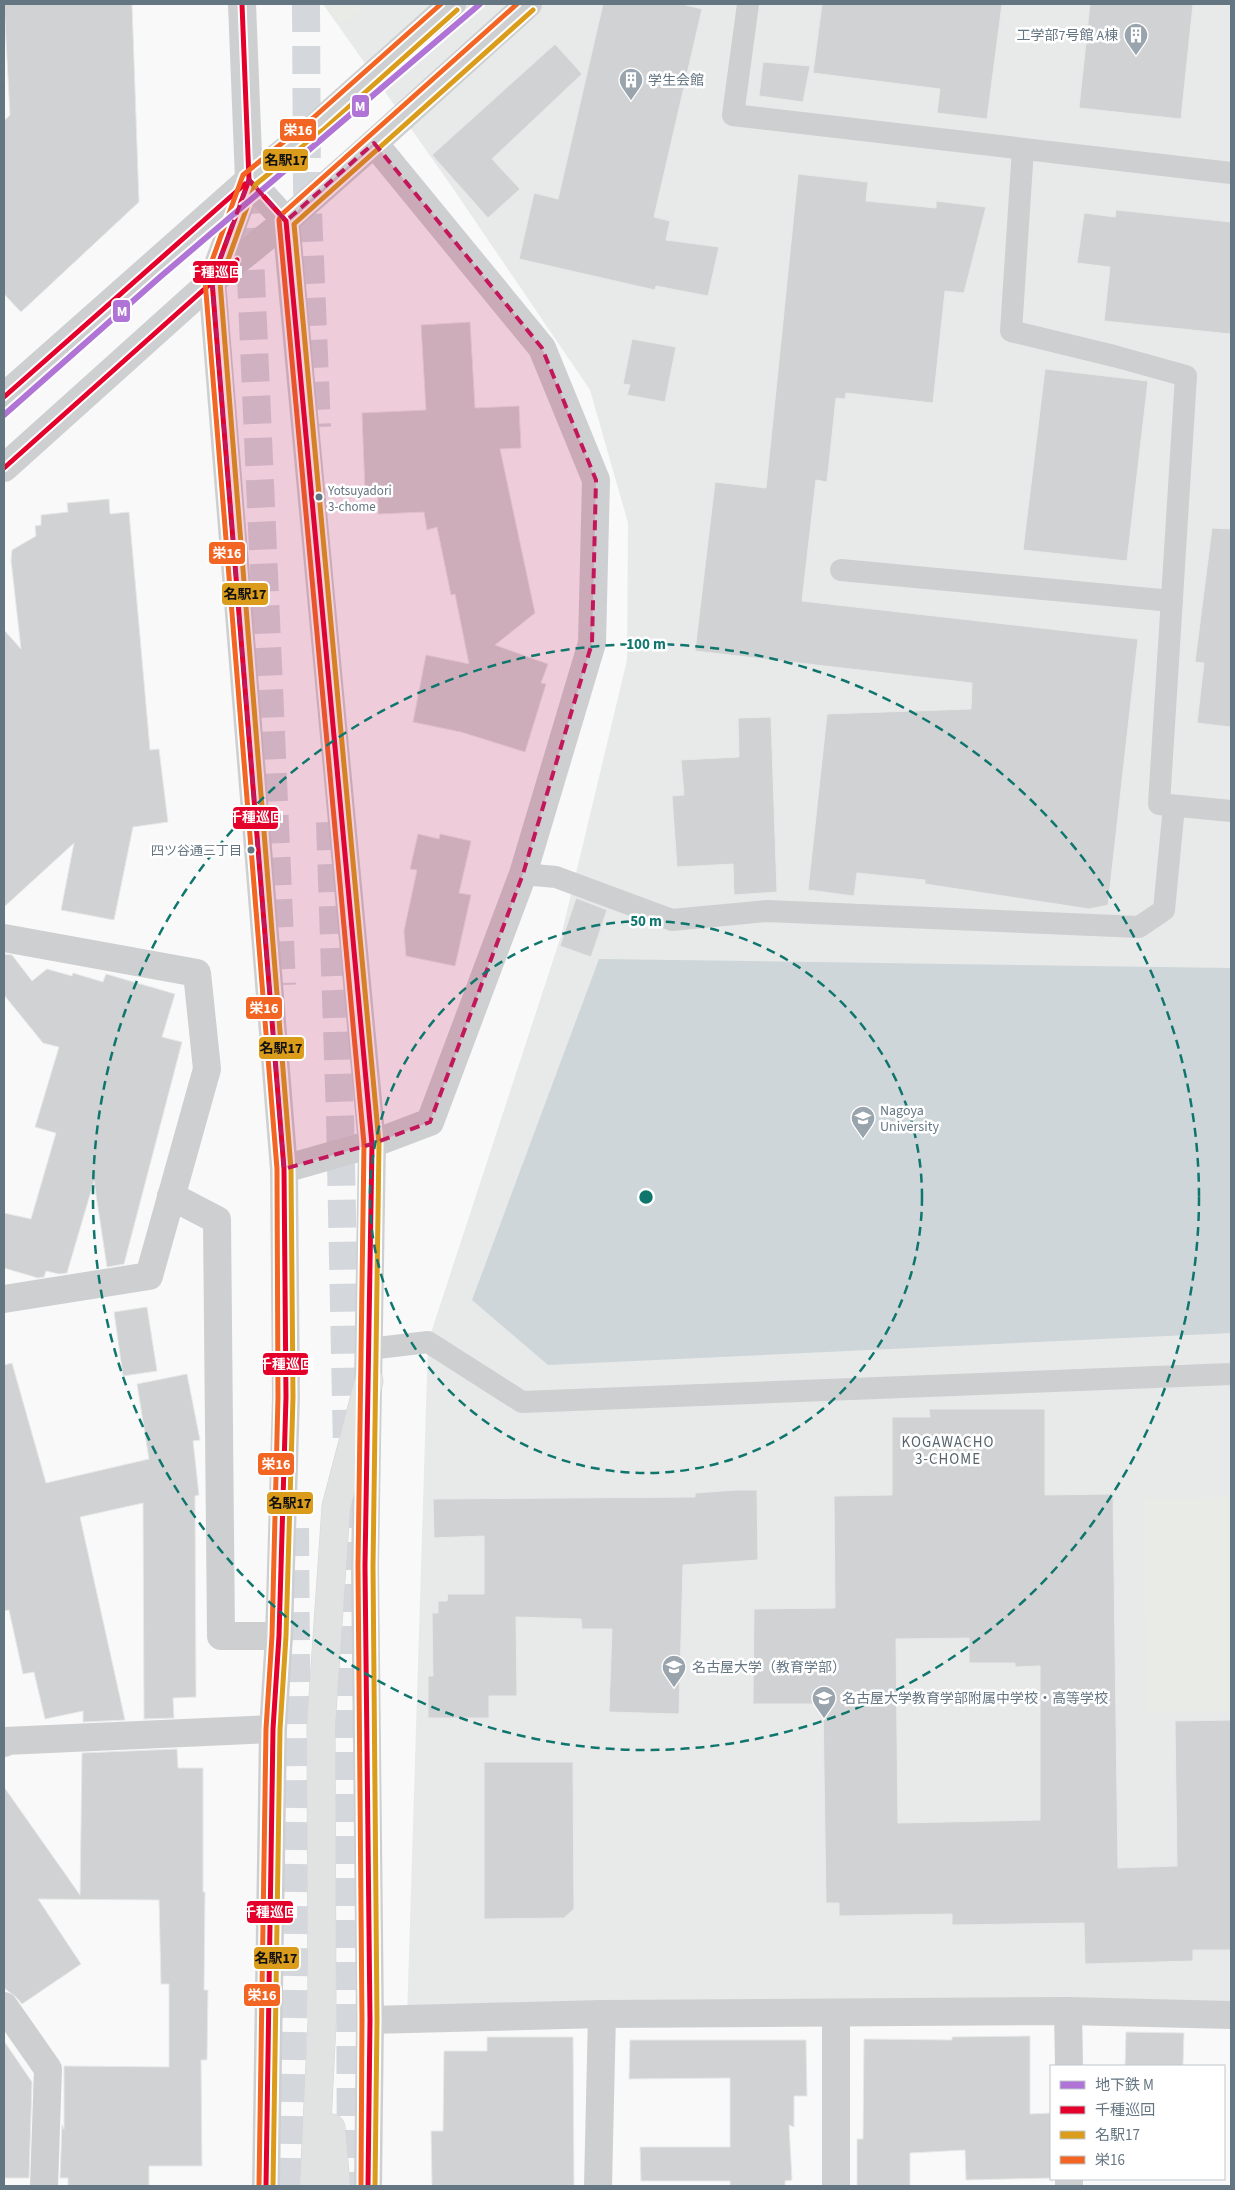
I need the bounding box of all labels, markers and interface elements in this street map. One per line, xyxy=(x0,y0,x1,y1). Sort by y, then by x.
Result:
building icon: 工学部7号館 A棟 xyxy=(1123,22,1149,56)
place label: 工学部7号館 A棟 xyxy=(1017,26,1118,46)
building icon: 学生会館 xyxy=(618,67,644,101)
place label: 学生会館 xyxy=(648,71,704,91)
line badge: M xyxy=(351,94,370,118)
text: M xyxy=(355,97,365,117)
line badge: 栄16 xyxy=(279,118,317,142)
text: 栄16 xyxy=(284,121,312,141)
line badge: 名駅17 xyxy=(262,148,309,172)
text: 名駅17 xyxy=(265,151,307,171)
line badge: 千種巡回 xyxy=(192,260,239,284)
text: 千種巡回 xyxy=(187,263,243,283)
line badge: M xyxy=(112,299,131,323)
text: M xyxy=(117,302,127,322)
place label: Yotsuyadori 3-chome xyxy=(327,482,392,516)
marker: Yotsuyadori 3-chome xyxy=(314,492,324,502)
line badge: 栄16 xyxy=(208,541,246,565)
text: 栄16 xyxy=(213,544,241,564)
line badge: 名駅17 xyxy=(221,582,269,606)
text: 名駅17 xyxy=(224,585,266,605)
text: 100 m xyxy=(626,634,666,655)
line badge: 千種巡回 xyxy=(232,806,279,830)
text: 千種巡回 xyxy=(228,808,284,828)
place label: 四ツ谷通三丁目 xyxy=(151,842,242,860)
marker: 四ツ谷通三丁目 xyxy=(246,845,256,855)
text: 50 m xyxy=(630,911,662,932)
line badge: 栄16 xyxy=(245,996,283,1020)
text: 栄16 xyxy=(250,999,278,1019)
line badge: 名駅17 xyxy=(258,1036,305,1060)
text: 名駅17 xyxy=(260,1039,302,1059)
place label: Nagoya University xyxy=(880,1101,939,1137)
school or university icon: Nagoya University xyxy=(850,1105,876,1139)
centre of rings xyxy=(637,1188,655,1206)
line badge: 千種巡回 xyxy=(262,1352,309,1376)
text: 千種巡回 xyxy=(258,1355,314,1375)
district label: KOGAWACHO 3-CHOME xyxy=(902,1432,994,1470)
line badge: 栄16 xyxy=(257,1452,295,1476)
text: 栄16 xyxy=(262,1455,290,1475)
line badge: 名駅17 xyxy=(266,1491,314,1515)
text: 名駅17 xyxy=(269,1494,311,1514)
school or university icon: 名古屋大学（教育学部） xyxy=(661,1654,687,1688)
place label: 名古屋大学（教育学部） xyxy=(692,1658,846,1678)
school or university icon: 名古屋大学教育学部附属中学校・高等学校 xyxy=(811,1685,837,1719)
place label: 名古屋大学教育学部附属中学校・高等学校 xyxy=(842,1689,1108,1709)
line badge: 千種巡回 xyxy=(246,1900,294,1924)
text: 千種巡回 xyxy=(242,1903,298,1923)
line badge: 名駅17 xyxy=(253,1946,300,1970)
text: 名駅17 xyxy=(255,1949,297,1969)
line badge: 栄16 xyxy=(243,1983,281,2007)
text: 栄16 xyxy=(248,1986,276,2006)
legend xyxy=(1050,2065,1225,2180)
text: 地下鉄 M xyxy=(1095,2075,1154,2096)
text: 千種巡回 xyxy=(1095,2100,1155,2121)
text: 名駅17 xyxy=(1095,2125,1140,2146)
text: 栄16 xyxy=(1095,2150,1125,2171)

